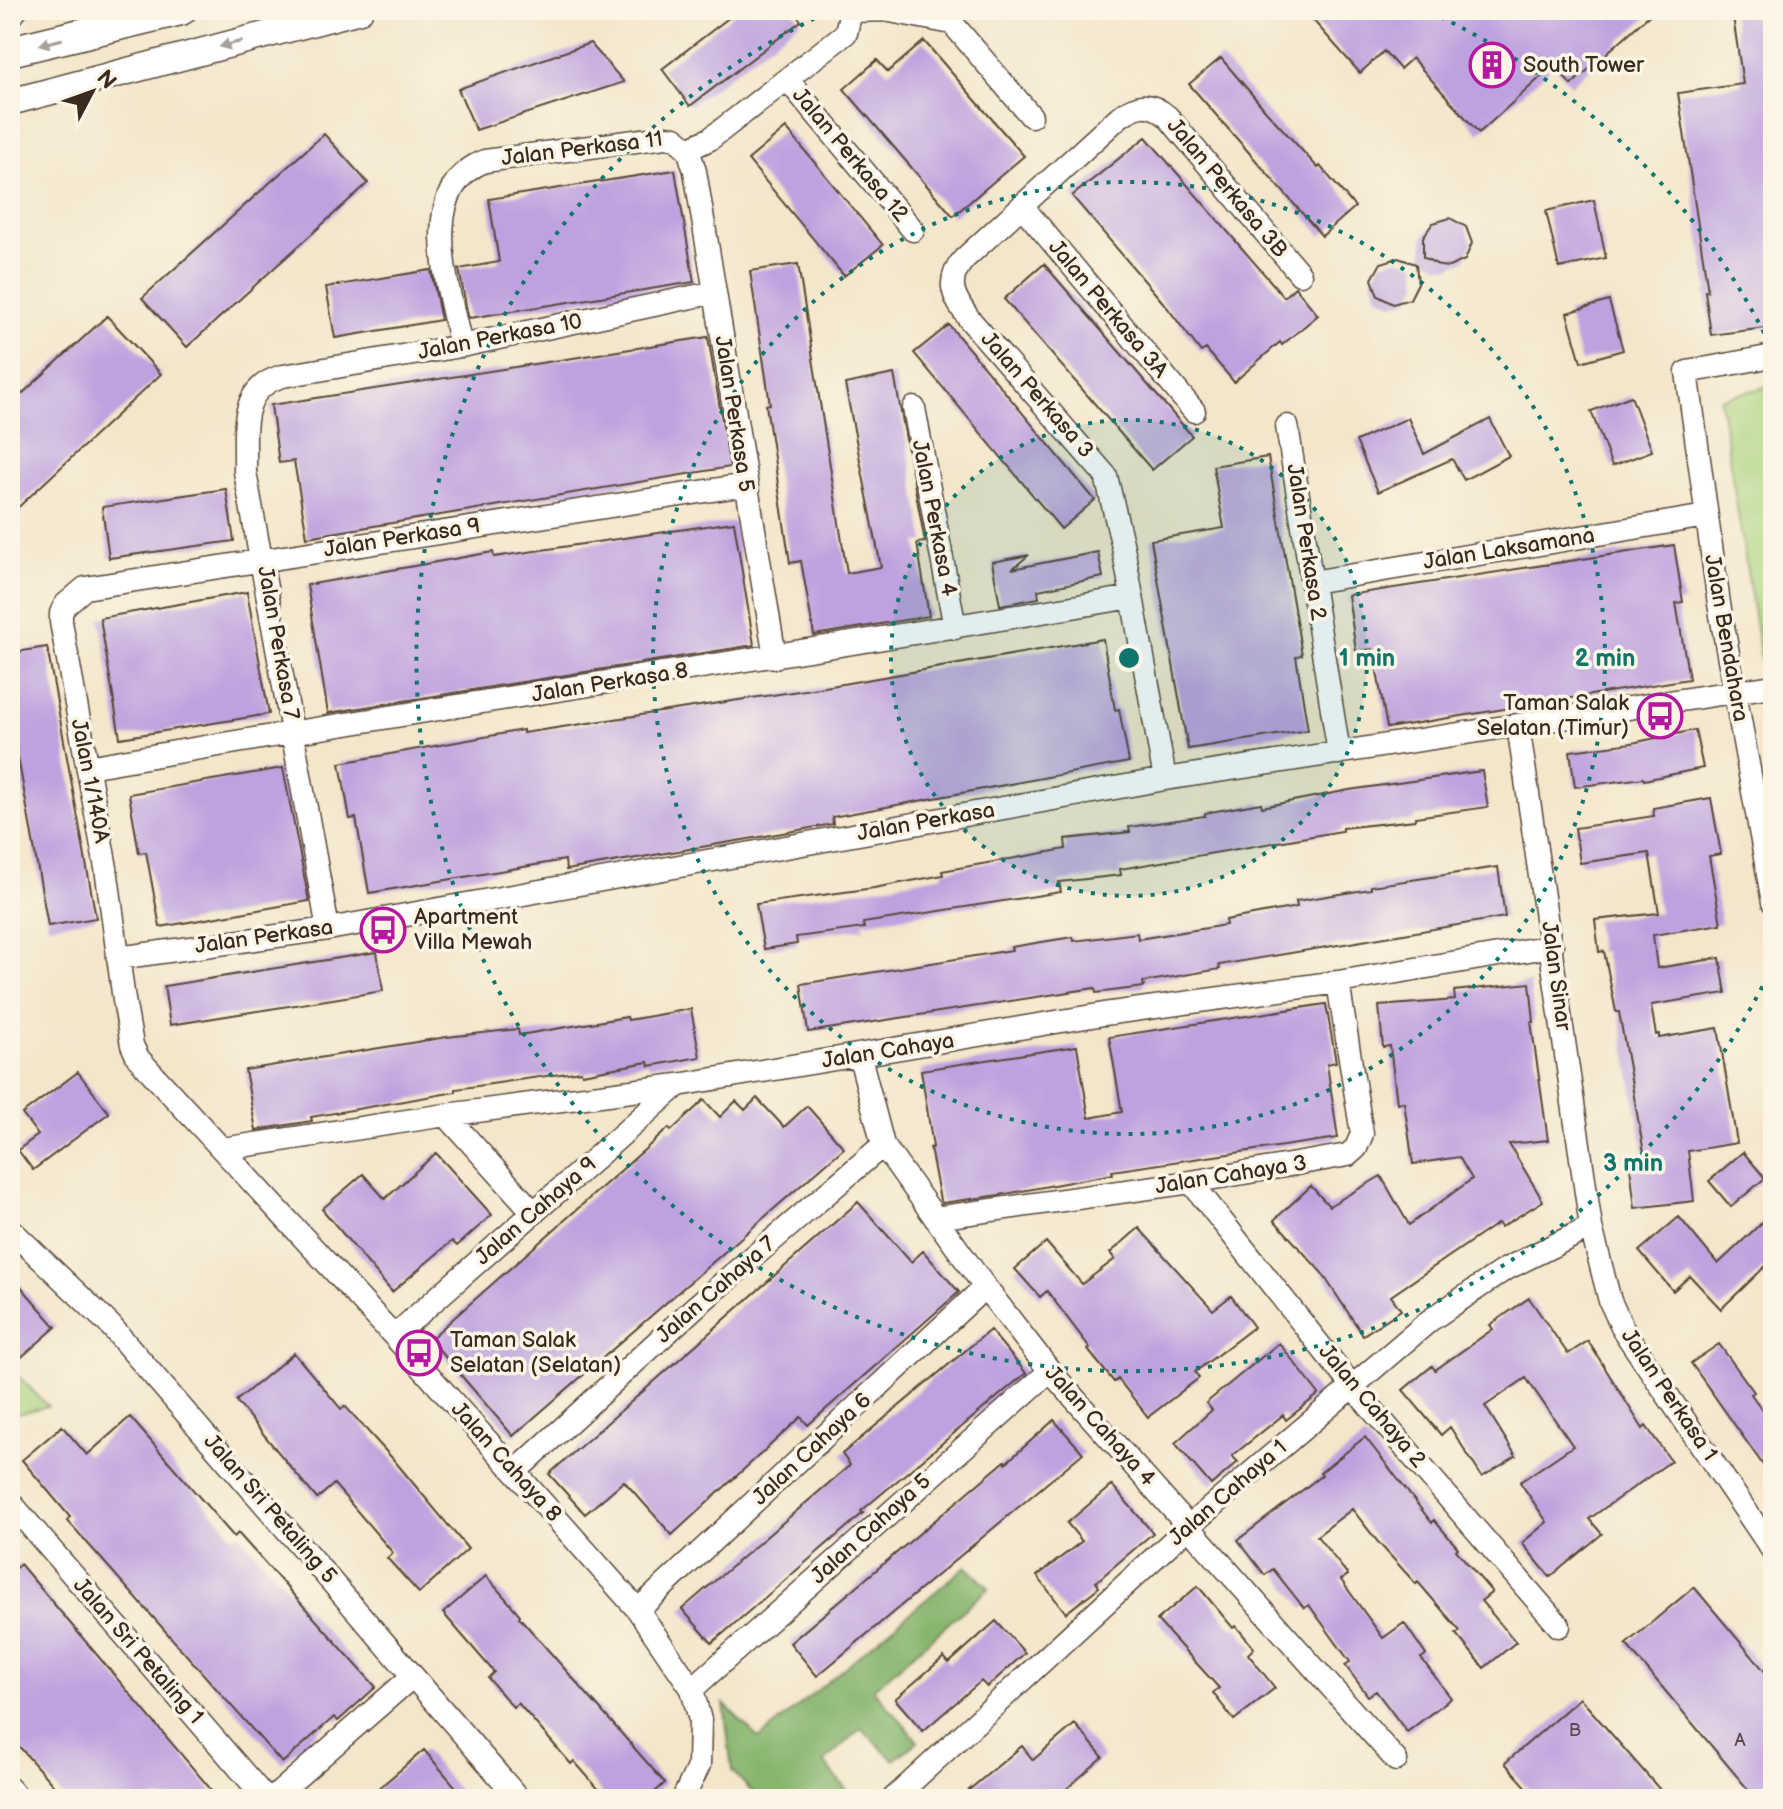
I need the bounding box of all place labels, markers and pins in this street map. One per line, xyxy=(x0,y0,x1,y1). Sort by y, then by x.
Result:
building icon: South Tower xyxy=(1468,41,1516,89)
place label: South Tower xyxy=(1523,52,1645,79)
centre of rings xyxy=(1115,644,1143,672)
place label: Taman Salak Selatan (Timur) xyxy=(1477,690,1629,742)
bus stop icon: Taman Salak Selatan (Timur) xyxy=(1636,692,1684,740)
place label: Apartment Villa Mewah xyxy=(414,904,532,956)
bus stop icon: Apartment Villa Mewah xyxy=(359,906,407,954)
place label: Taman Salak Selatan (Selatan) xyxy=(450,1327,621,1379)
bus stop icon: Taman Salak Selatan (Selatan) xyxy=(395,1329,443,1377)

